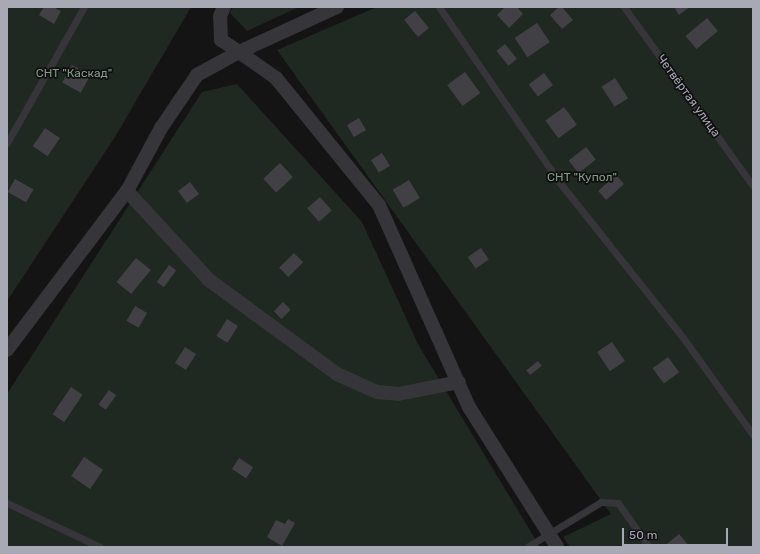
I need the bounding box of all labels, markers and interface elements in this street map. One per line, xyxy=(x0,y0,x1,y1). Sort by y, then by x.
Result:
street label: Четвёртая улица xyxy=(653,52,723,140)
park label: СНТ "Каскад" xyxy=(36,67,112,81)
park label: СНТ "Купол" xyxy=(547,171,617,185)
scale bar xyxy=(624,520,730,546)
text: 50 m xyxy=(629,528,657,542)

